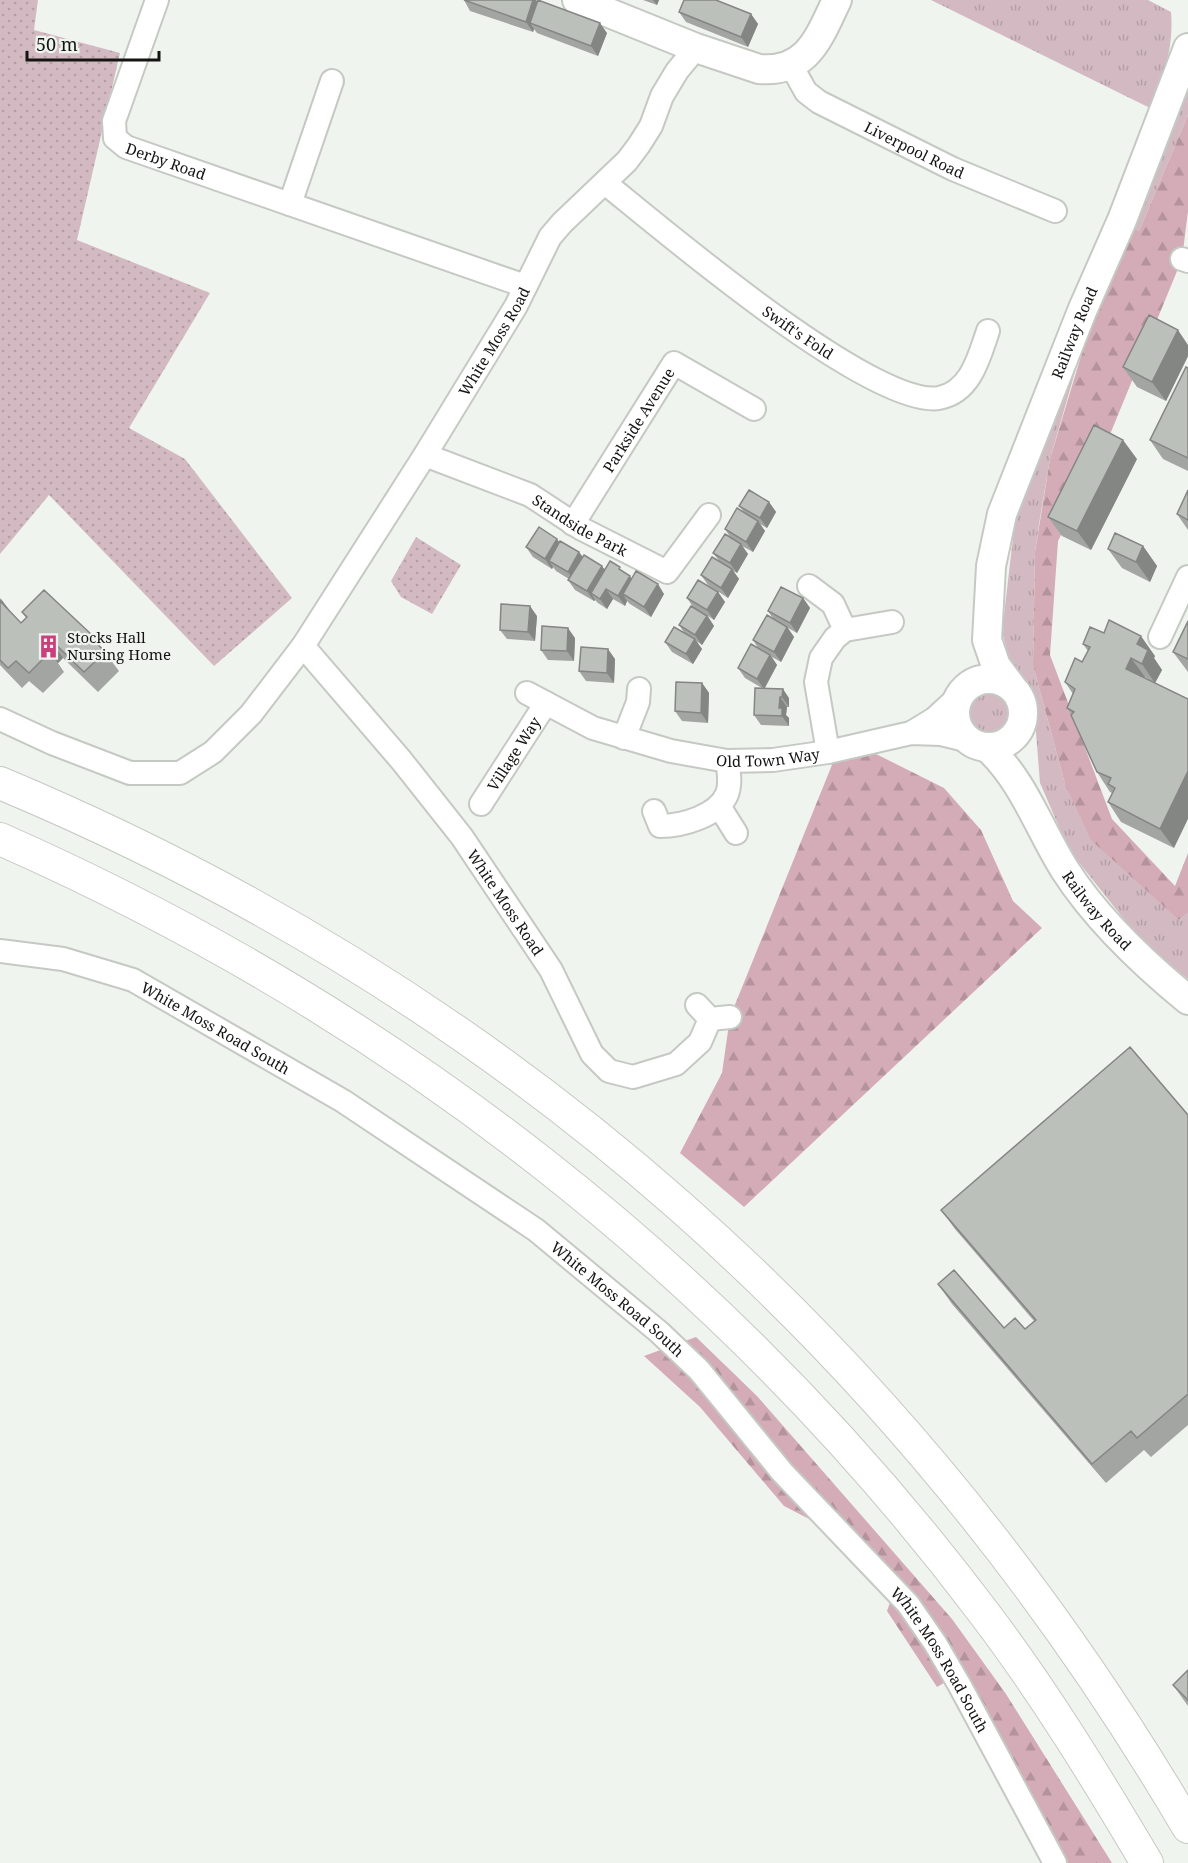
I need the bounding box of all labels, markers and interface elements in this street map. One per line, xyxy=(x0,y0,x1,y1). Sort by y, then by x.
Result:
scale bar xyxy=(27,24,159,62)
text: 50 m xyxy=(36,32,78,56)
street label: Liverpool Road xyxy=(861,116,967,183)
street label: Derby Road xyxy=(123,138,209,184)
street label: White Moss Road xyxy=(454,283,534,399)
street label: Railway Road xyxy=(1046,283,1102,381)
street label: Swift's Fold xyxy=(759,301,837,363)
street label: Parkside Avenue xyxy=(598,364,679,476)
street label: Standside Park xyxy=(529,489,631,561)
place label: Stocks Hall Nursing Home xyxy=(67,627,171,664)
building icon: Stocks Hall Nursing Home xyxy=(36,633,62,659)
street label: Village Way xyxy=(482,712,545,794)
street label: Old Town Way xyxy=(715,743,821,771)
street label: White Moss Road xyxy=(463,845,548,959)
street label: Railway Road xyxy=(1058,867,1136,954)
street label: White Moss Road South xyxy=(138,977,294,1079)
street label: White Moss Road South xyxy=(547,1237,689,1361)
street label: White Moss Road South xyxy=(887,1582,993,1736)

